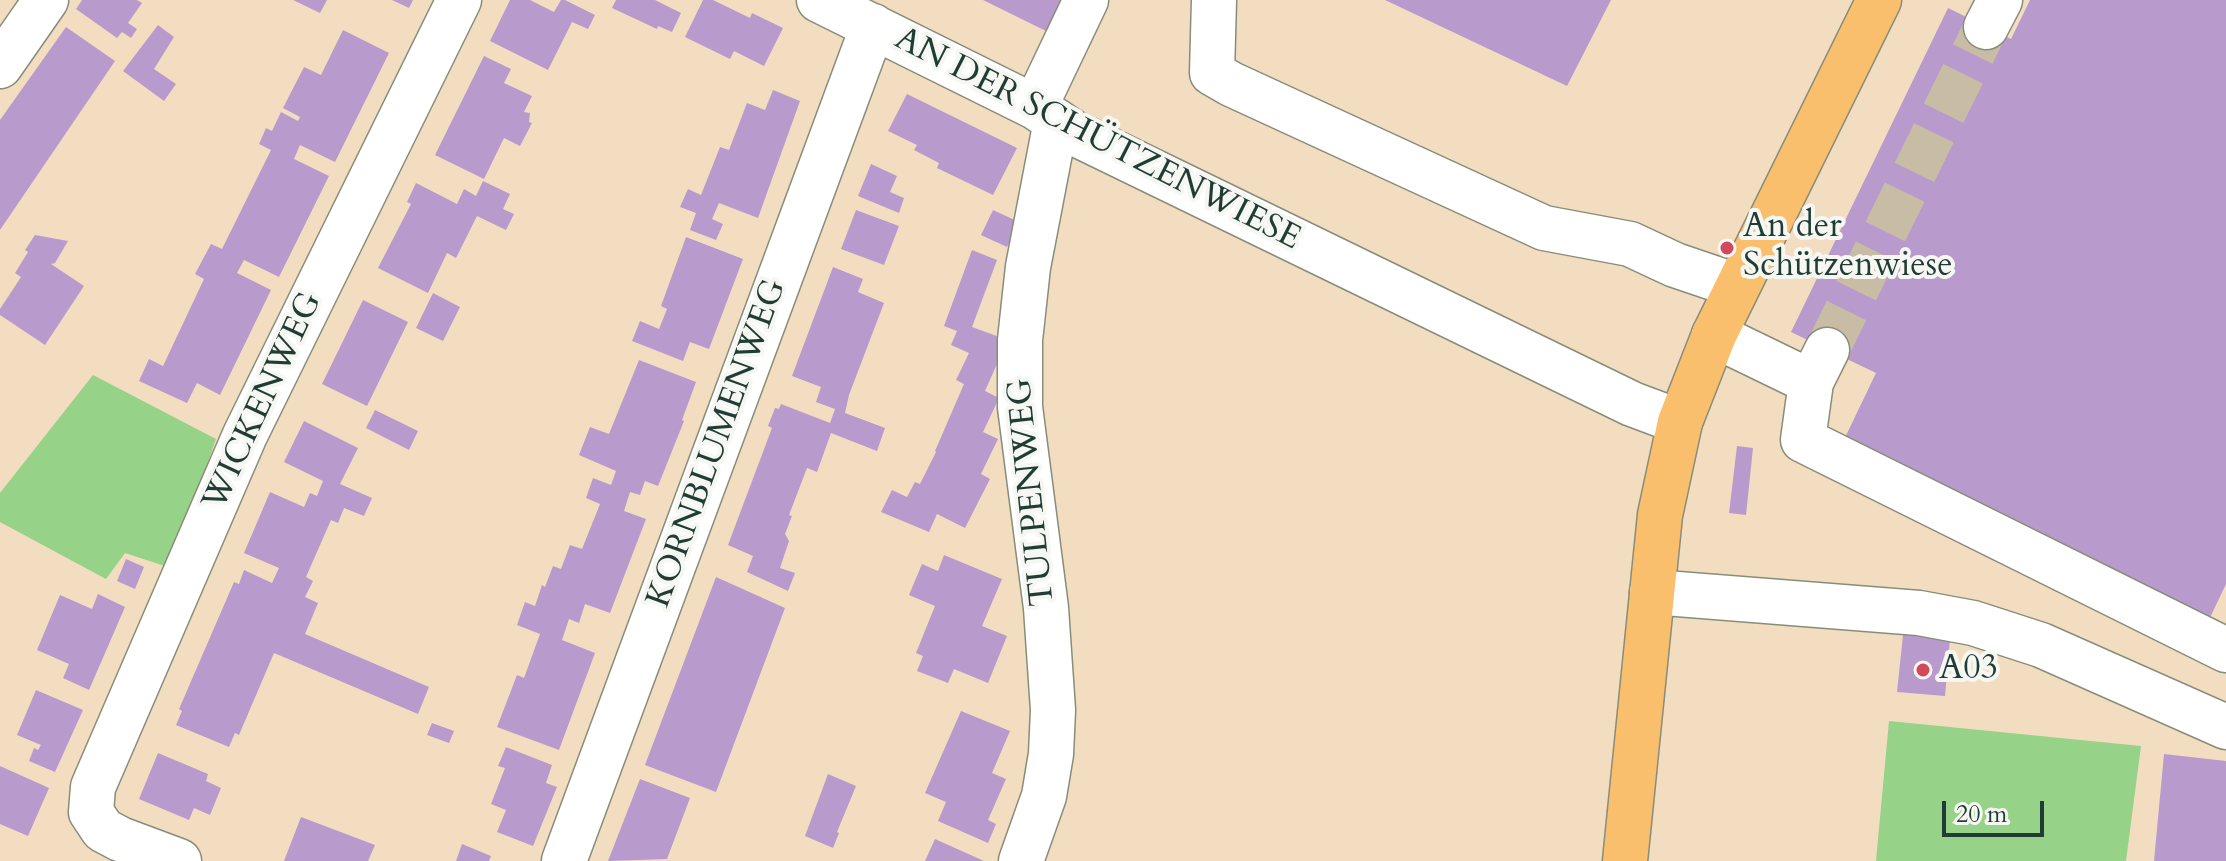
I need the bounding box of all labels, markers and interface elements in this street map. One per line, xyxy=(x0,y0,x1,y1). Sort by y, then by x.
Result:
street label: AN DER SCHÜTZENWIESE xyxy=(887,20,1307,260)
place label: An der Schützenwiese xyxy=(1743,208,1953,288)
marker: An der Schützenwiese xyxy=(1718,239,1736,257)
street label: KORNBLUMENWEG xyxy=(640,274,796,614)
street label: WICKENWEG xyxy=(196,286,332,518)
street label: TULPENWEG xyxy=(1001,376,1065,608)
place label: A03 xyxy=(1939,650,1998,690)
marker: A03 xyxy=(1914,661,1932,679)
scale bar xyxy=(1946,785,2048,835)
text: 20 m xyxy=(1956,798,2007,831)

